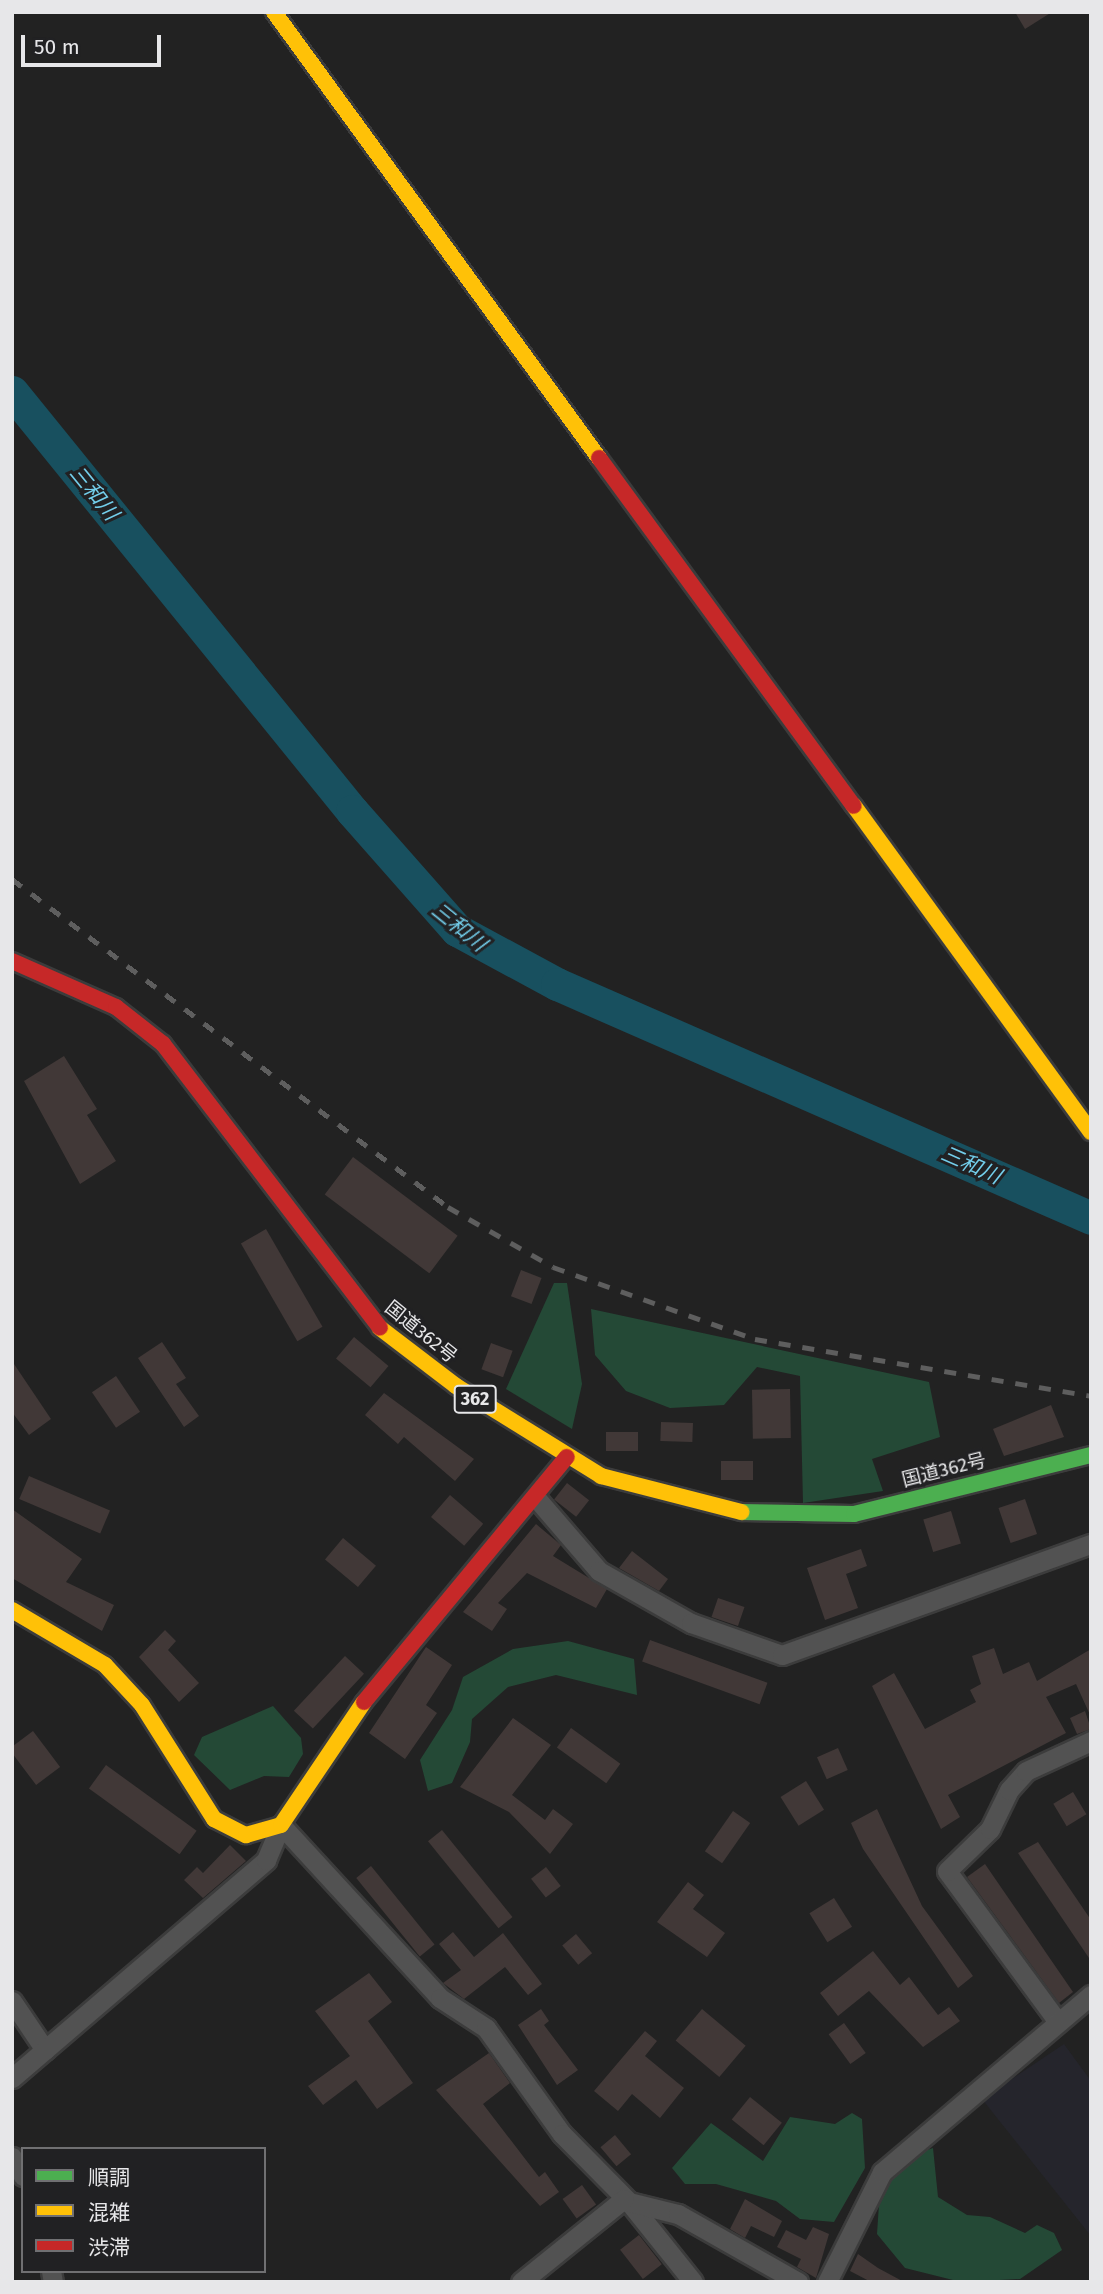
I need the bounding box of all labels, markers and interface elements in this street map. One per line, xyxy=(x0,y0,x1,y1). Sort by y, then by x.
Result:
scale bar xyxy=(24,21,164,65)
text: 50 m xyxy=(34,34,80,60)
water label: 三和川 xyxy=(64,461,124,525)
water label: 三和川 xyxy=(427,897,491,957)
water label: 三和川 xyxy=(937,1141,1005,1189)
street label: 国道362号 xyxy=(380,1296,462,1368)
road number: 362 xyxy=(452,1384,498,1414)
street label: 国道362号 xyxy=(900,1449,988,1491)
legend xyxy=(21,2147,266,2273)
text: 順調 xyxy=(88,2165,130,2191)
text: 混雑 xyxy=(88,2200,130,2226)
text: 渋滞 xyxy=(88,2235,130,2261)

